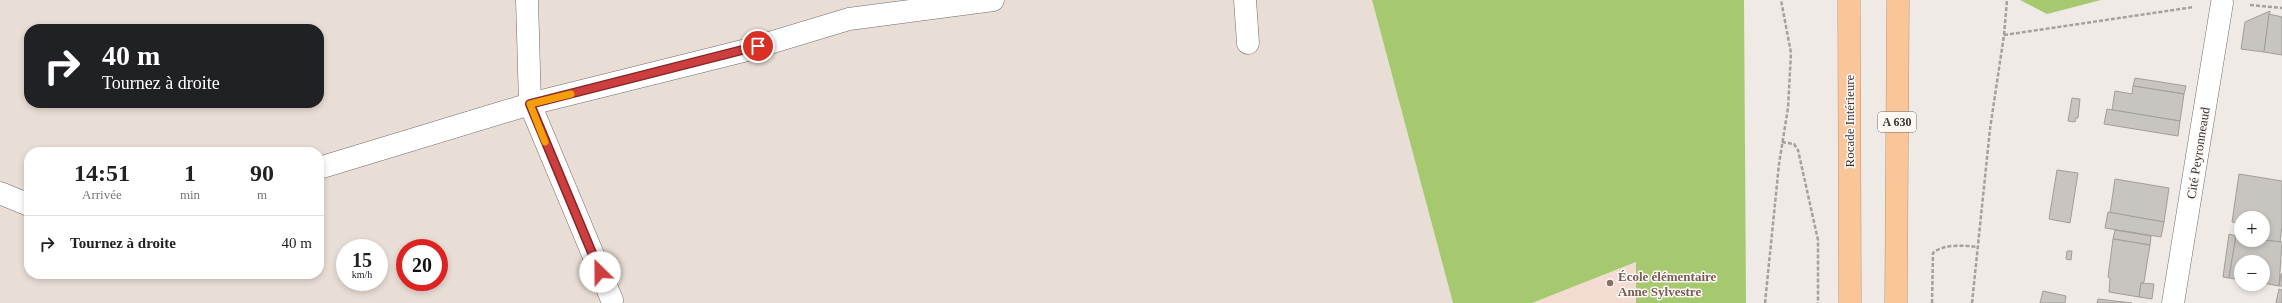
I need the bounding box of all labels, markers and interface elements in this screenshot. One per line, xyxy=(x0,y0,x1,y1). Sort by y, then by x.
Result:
pin xyxy=(741,29,775,63)
icon: arrive xyxy=(747,35,769,57)
icon: right xyxy=(36,40,88,92)
text: 40 m xyxy=(102,40,160,71)
text: Tournez à droite xyxy=(102,73,220,93)
street label: Rocade Intérieure xyxy=(1842,74,1857,167)
street label: Cité Peyronneaud xyxy=(2183,106,2213,200)
road number: A 630 xyxy=(1878,112,1916,132)
text: 14:51 xyxy=(74,160,130,186)
text: 1 xyxy=(184,160,196,186)
text: 90 xyxy=(250,160,274,186)
text: Arrivée xyxy=(82,187,122,202)
text: min xyxy=(180,187,200,202)
text: m xyxy=(257,187,267,202)
map controls xyxy=(2234,211,2270,291)
button: + xyxy=(2234,211,2270,247)
icon: right xyxy=(36,233,58,255)
text: Tournez à droite xyxy=(70,235,176,251)
text: 40 m xyxy=(282,235,312,251)
speed limit sign: 20 xyxy=(396,239,448,291)
text: 15 xyxy=(352,249,372,271)
position arrow xyxy=(579,251,621,293)
button: − xyxy=(2234,255,2270,291)
text: km/h xyxy=(352,269,372,280)
place label: École élémentaire Anne Sylvestre xyxy=(1618,269,1717,299)
marker: École élémentaire Anne Sylvestre xyxy=(1605,278,1615,288)

